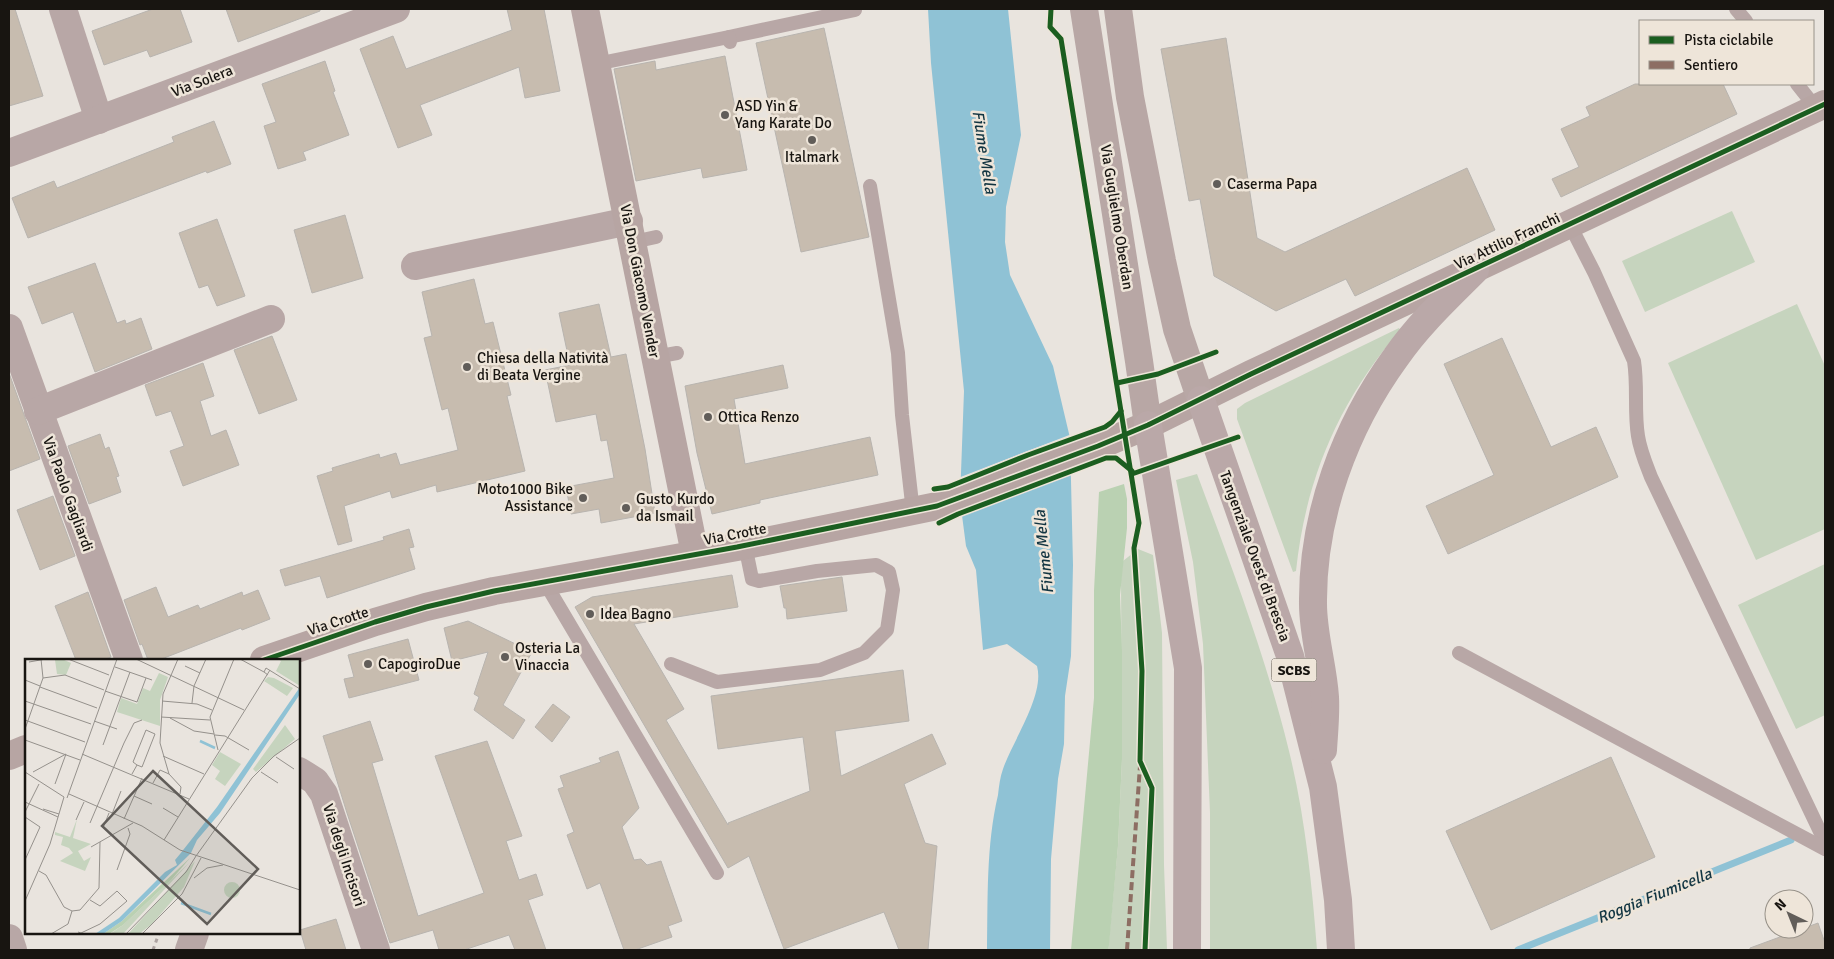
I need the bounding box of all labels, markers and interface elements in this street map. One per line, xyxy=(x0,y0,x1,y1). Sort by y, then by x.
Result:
legend xyxy=(1639,20,1814,85)
text: Pista ciclabile xyxy=(1684,31,1773,49)
text: Sentiero xyxy=(1684,56,1738,74)
street label: Via Solera xyxy=(169,61,235,101)
place label: ASD Yin & Yang Karate Do xyxy=(735,97,832,132)
marker: ASD Yin & Yang Karate Do xyxy=(719,109,731,121)
water label: Fiume Mella xyxy=(968,109,1001,196)
marker: Italmark xyxy=(806,134,818,146)
street label: Via Guglielmo Oberdan xyxy=(1097,143,1137,291)
place label: Italmark xyxy=(785,148,840,166)
place label: Caserma Papa xyxy=(1227,175,1317,193)
marker: Caserma Papa xyxy=(1211,178,1223,190)
street label: Via Don Giacomo Vender xyxy=(616,203,664,360)
street label: Via Attilio Franchi xyxy=(1451,209,1563,273)
place label: Chiesa della Natività di Beata Vergine xyxy=(477,349,609,384)
marker: Chiesa della Natività di Beata Vergine xyxy=(461,361,473,373)
place label: Ottica Renzo xyxy=(718,408,800,426)
marker: Ottica Renzo xyxy=(702,411,714,423)
street label: Via Paolo Gagliardi xyxy=(39,434,97,554)
street label: Tangenziale Ovest di Brescia xyxy=(1216,468,1294,644)
place label: Moto1000 Bike Assistance xyxy=(477,480,573,515)
place label: Gusto Kurdo da Ismail xyxy=(636,490,715,525)
marker: Moto1000 Bike Assistance xyxy=(577,492,589,504)
marker: Gusto Kurdo da Ismail xyxy=(620,502,632,514)
water label: Fiume Mella xyxy=(1030,508,1058,595)
street label: Via Crotte xyxy=(702,519,768,549)
street label: Via Crotte xyxy=(305,603,371,639)
place label: Idea Bagno xyxy=(600,605,671,623)
marker: Idea Bagno xyxy=(584,608,596,620)
place label: Osteria La Vinaccia xyxy=(515,639,580,674)
marker: Osteria La Vinaccia xyxy=(499,651,511,663)
place label: CapogiroDue xyxy=(378,655,461,673)
marker: CapogiroDue xyxy=(362,658,374,670)
road number: SCBS xyxy=(1272,658,1316,682)
inset map xyxy=(25,659,300,934)
street label: Via degli Incisori xyxy=(319,801,369,909)
water label: Roggia Fiumicella xyxy=(1594,863,1715,928)
north arrow xyxy=(1764,889,1814,939)
text: N xyxy=(1771,895,1790,914)

